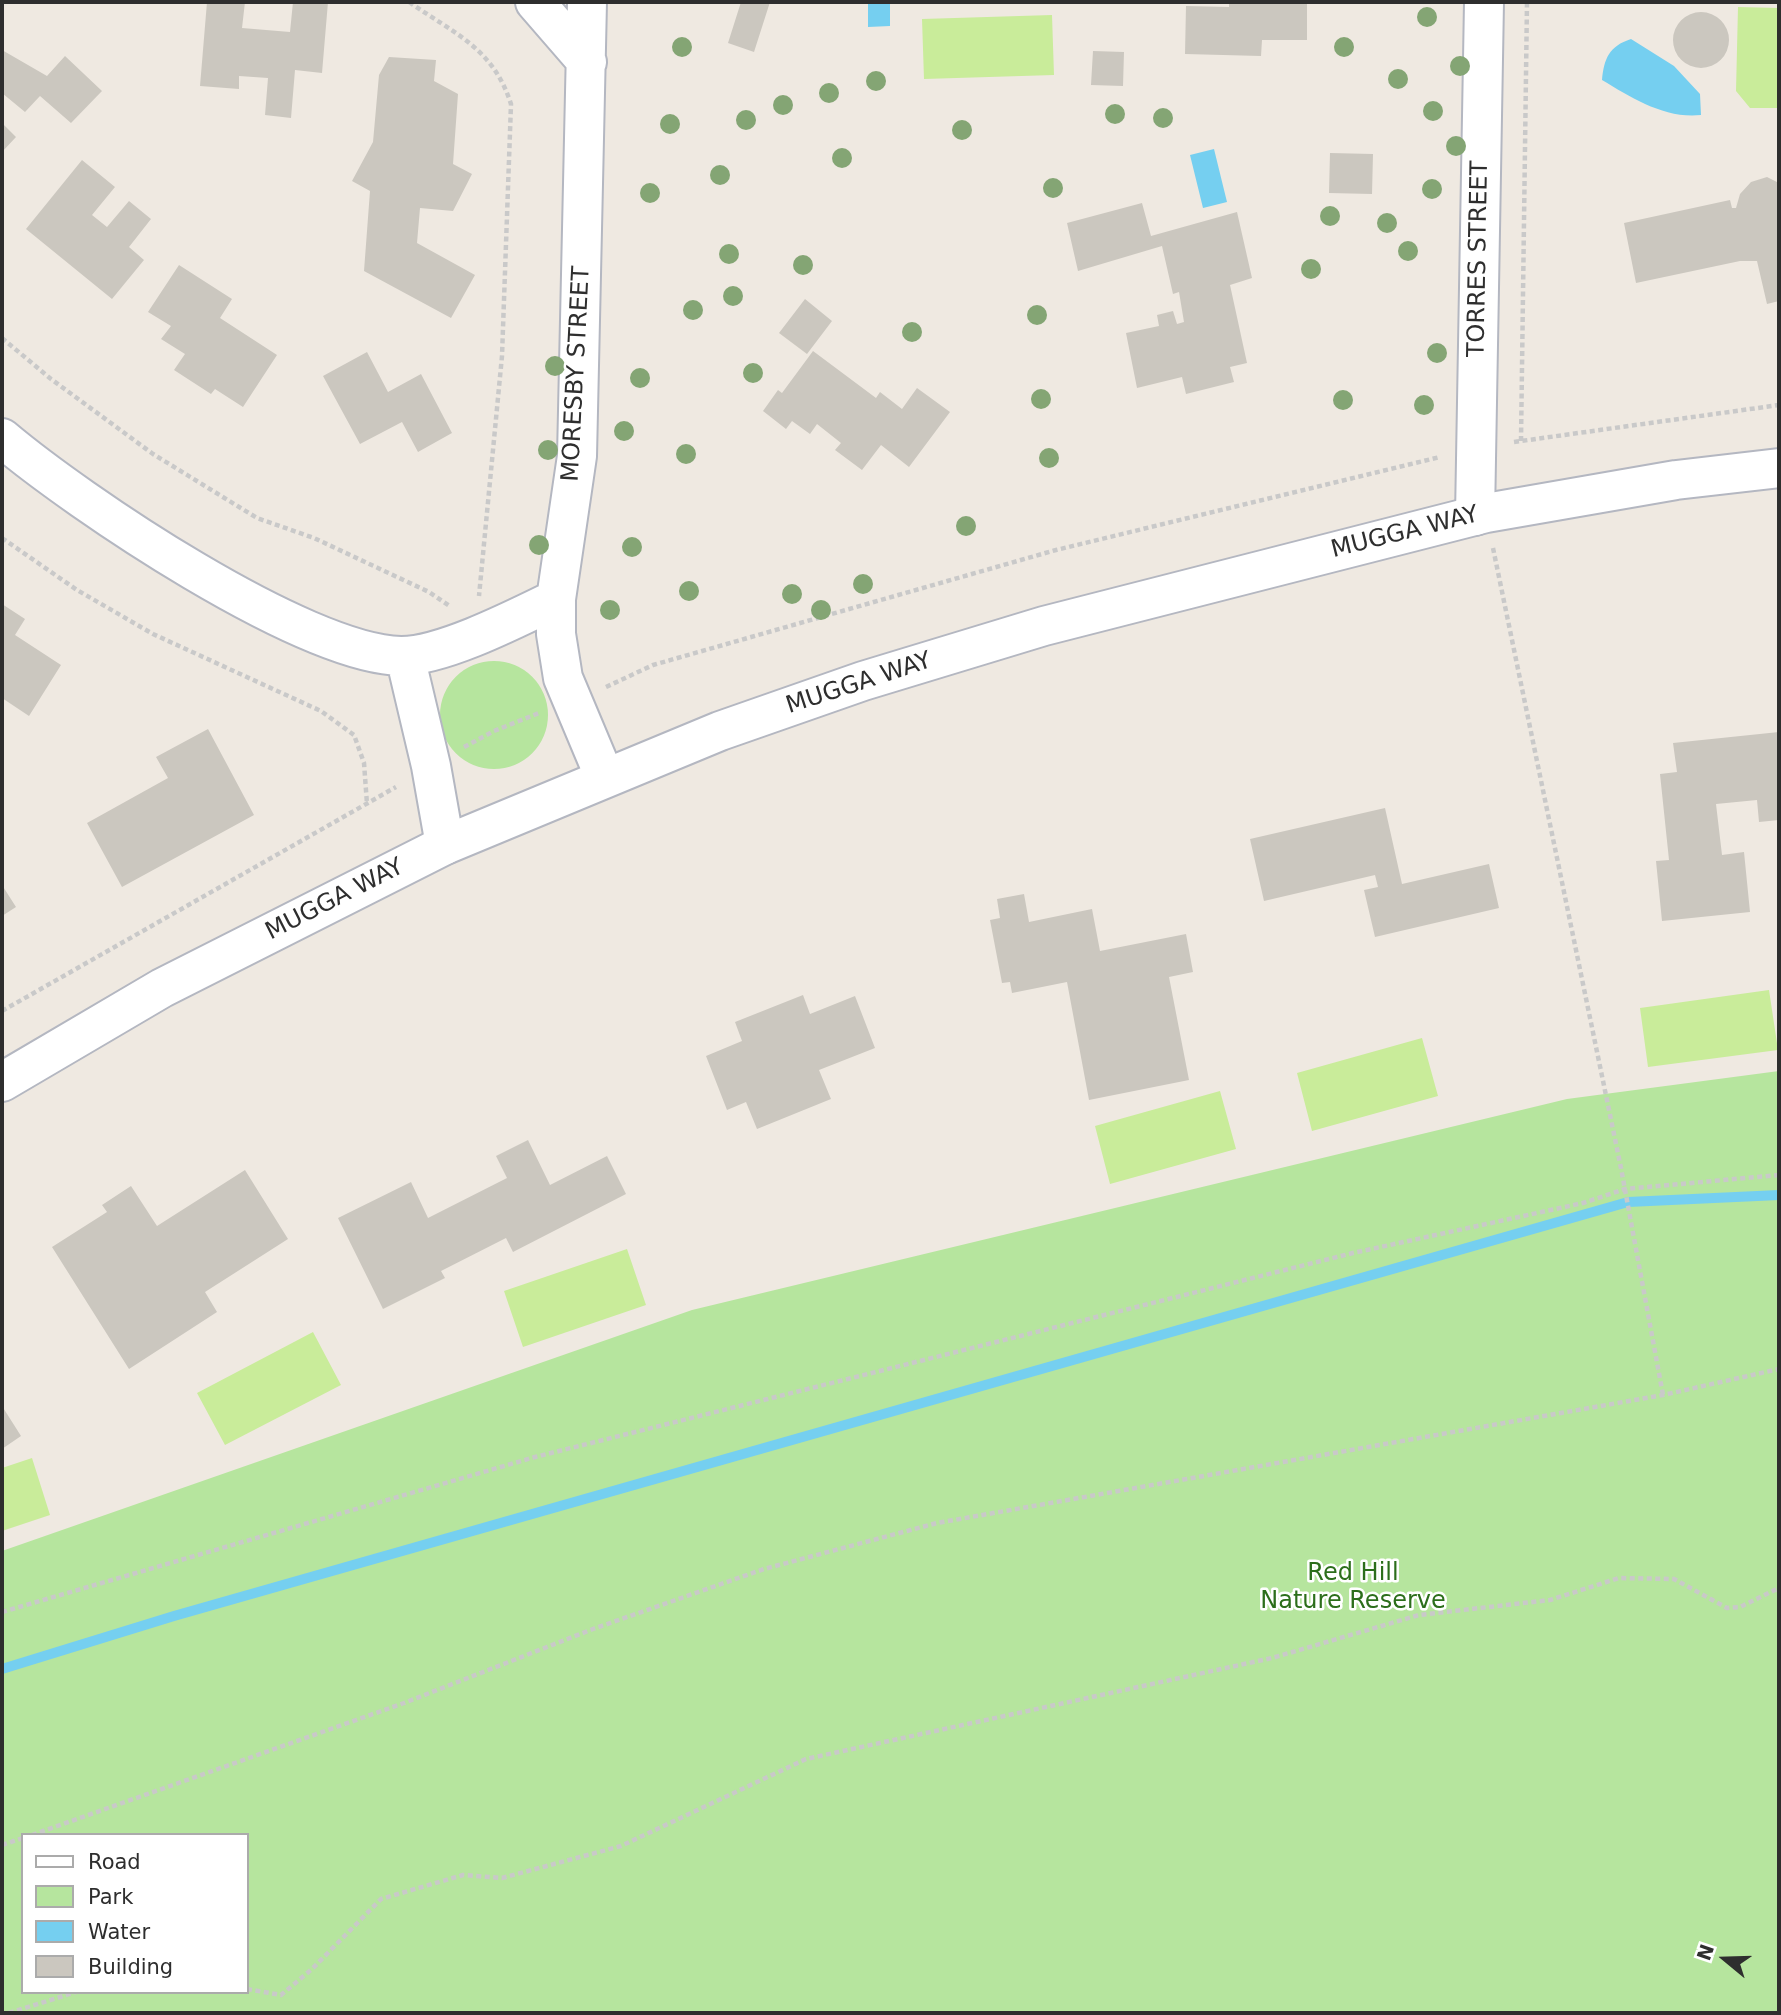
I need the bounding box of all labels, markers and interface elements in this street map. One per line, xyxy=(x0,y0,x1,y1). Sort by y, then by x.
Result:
street label: TORRES STREET xyxy=(1463,161,1495,357)
street label: MORESBY STREET xyxy=(557,266,597,482)
street label: MUGGA WAY xyxy=(1328,501,1482,565)
street label: MUGGA WAY xyxy=(783,647,935,721)
street label: MUGGA WAY xyxy=(261,853,409,947)
park label: Red Hill Nature Reserve xyxy=(1260,1560,1446,1616)
legend xyxy=(21,1833,248,1994)
text: Road xyxy=(88,1850,141,1874)
text: Park xyxy=(88,1885,133,1909)
text: Water xyxy=(88,1920,150,1944)
north arrow xyxy=(1690,1924,1760,1994)
text: N xyxy=(1692,1941,1718,1963)
text: Building xyxy=(88,1955,173,1979)

